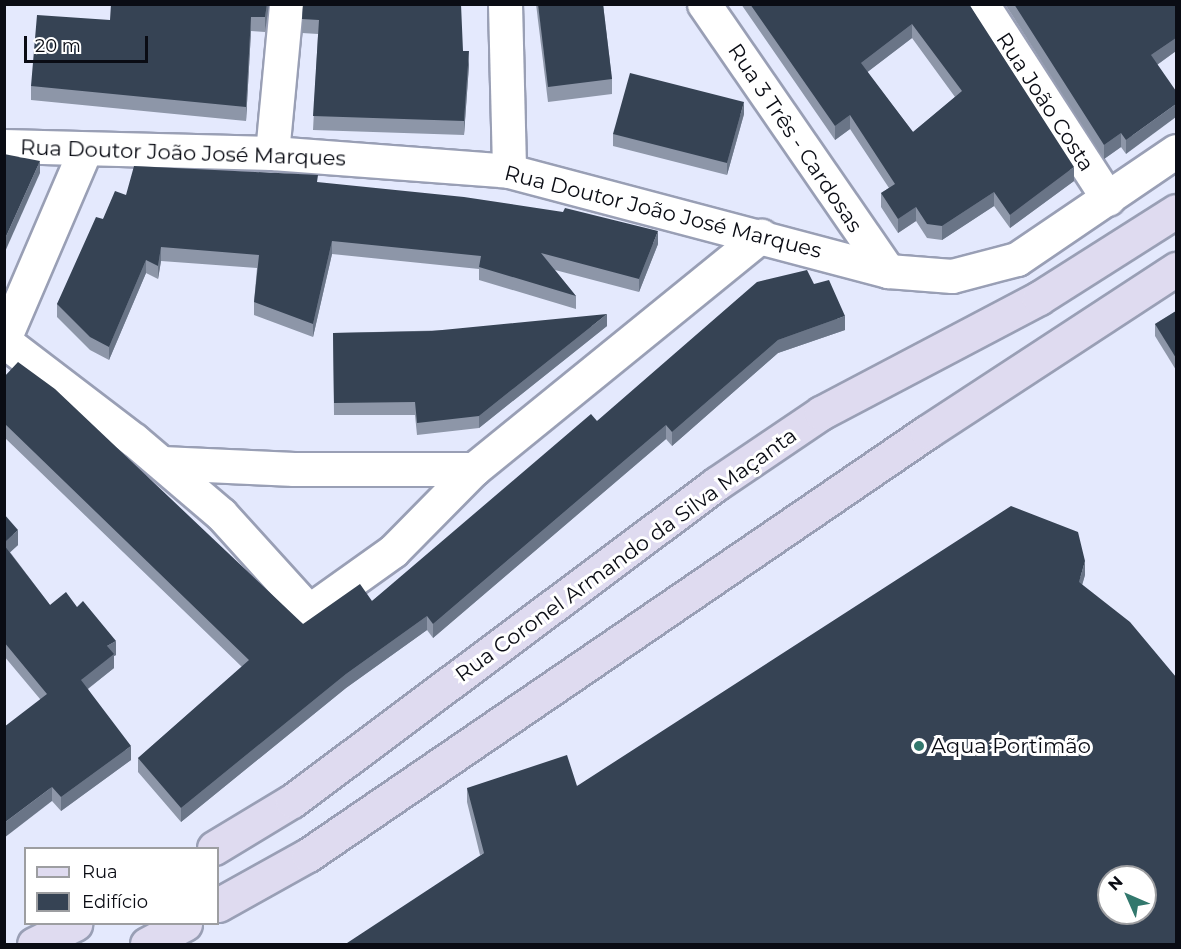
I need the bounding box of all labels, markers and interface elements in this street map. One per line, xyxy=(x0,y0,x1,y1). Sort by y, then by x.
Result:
scale bar xyxy=(27,24,152,62)
street label: Rua João Costa xyxy=(991,28,1099,176)
text: 20 m xyxy=(35,35,81,57)
street label: Rua 3 Três - Cardosas xyxy=(722,39,868,237)
street label: Rua Doutor João José Marques xyxy=(20,135,346,171)
street label: Rua Doutor João José Marques xyxy=(502,160,824,264)
street label: Rua Coronel Armando da Silva Maçanta xyxy=(450,423,802,687)
place label: Aqua Portimão xyxy=(931,733,1091,759)
marker: Aqua Portimão xyxy=(912,739,926,753)
legend xyxy=(24,847,219,925)
text: Rua xyxy=(82,861,118,883)
north arrow xyxy=(1097,865,1157,925)
text: N xyxy=(1104,872,1127,895)
text: Edifício xyxy=(82,891,148,913)

